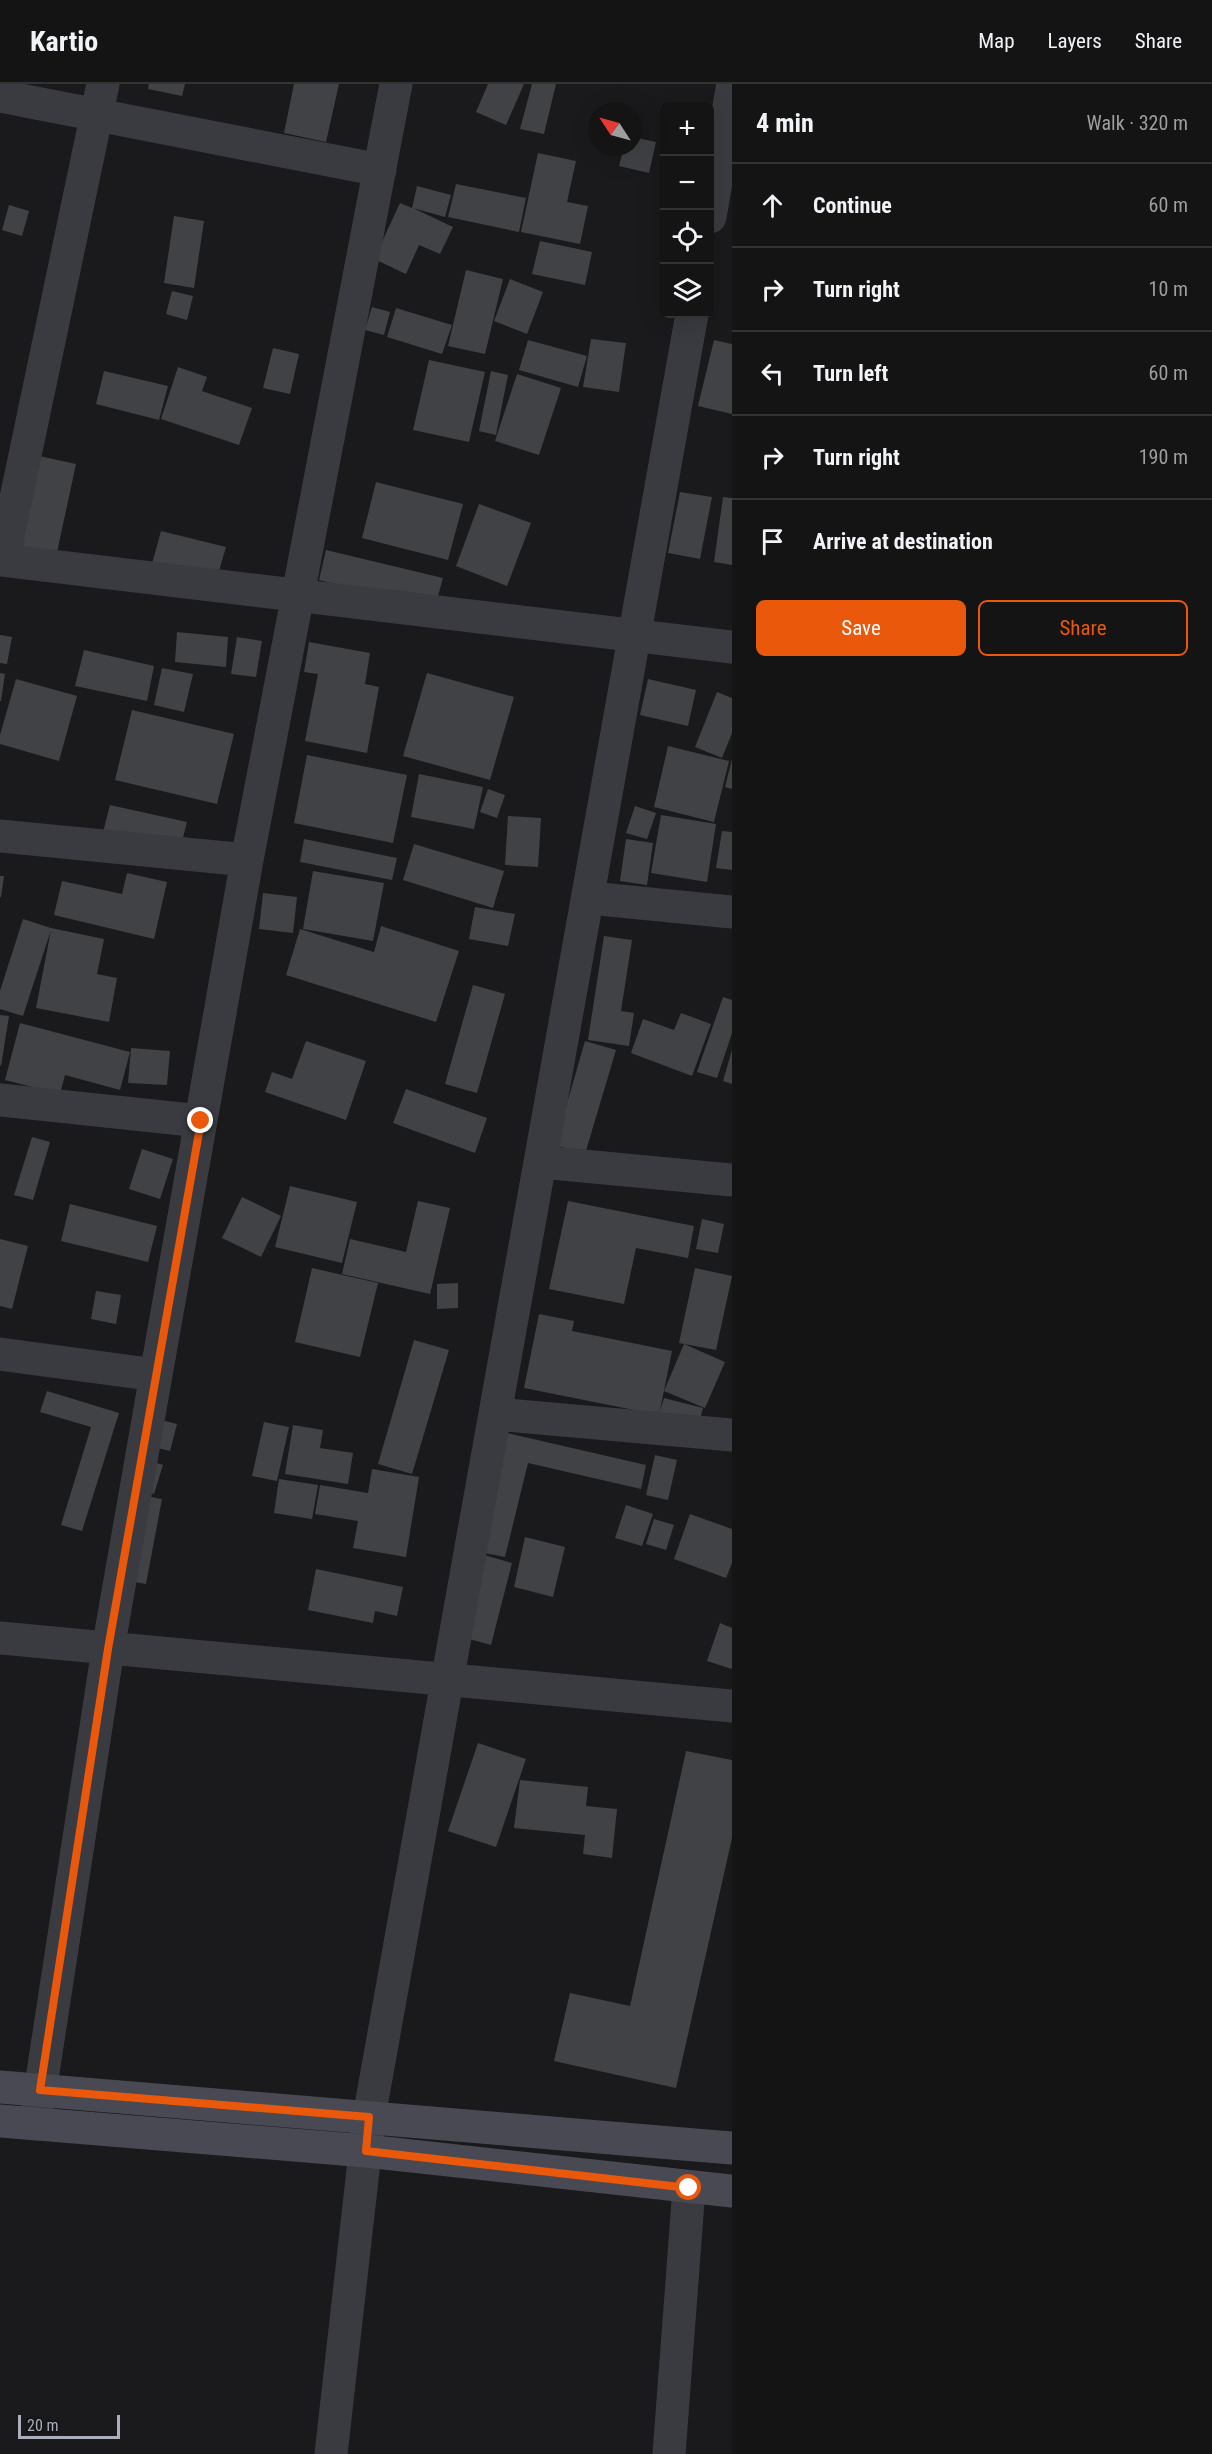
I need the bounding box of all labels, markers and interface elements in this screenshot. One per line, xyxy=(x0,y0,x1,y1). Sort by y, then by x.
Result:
text: Kartio xyxy=(30,25,98,58)
text: Map xyxy=(978,29,1015,53)
text: Layers xyxy=(1048,29,1102,53)
text: Share xyxy=(1135,29,1182,53)
north arrow xyxy=(588,102,642,156)
map controls xyxy=(660,102,714,318)
button: + xyxy=(660,102,714,156)
text: 4 min xyxy=(756,108,814,138)
text: Walk · 320 m xyxy=(1087,111,1188,135)
button: − xyxy=(660,156,714,210)
icon: ahead xyxy=(756,189,789,222)
text: Continue xyxy=(813,193,892,218)
text: 60 m xyxy=(1149,193,1188,217)
button: locate xyxy=(660,210,714,264)
button: layers xyxy=(660,264,714,318)
icon: right xyxy=(756,273,789,306)
text: Turn right xyxy=(813,277,900,302)
text: 10 m xyxy=(1149,277,1188,301)
icon: left xyxy=(756,357,789,390)
text: Turn left xyxy=(813,361,888,386)
text: 60 m xyxy=(1149,361,1188,385)
icon: right xyxy=(756,441,789,474)
text: Turn right xyxy=(813,445,900,470)
text: 190 m xyxy=(1139,445,1188,469)
icon: arrive xyxy=(756,525,789,558)
text: Arrive at destination xyxy=(813,529,993,554)
button: Save xyxy=(756,600,966,656)
button: Share xyxy=(978,600,1188,656)
route end xyxy=(187,1107,213,1133)
route start xyxy=(675,2174,701,2200)
scale bar xyxy=(18,2412,120,2440)
text: 20 m xyxy=(27,2416,59,2435)

